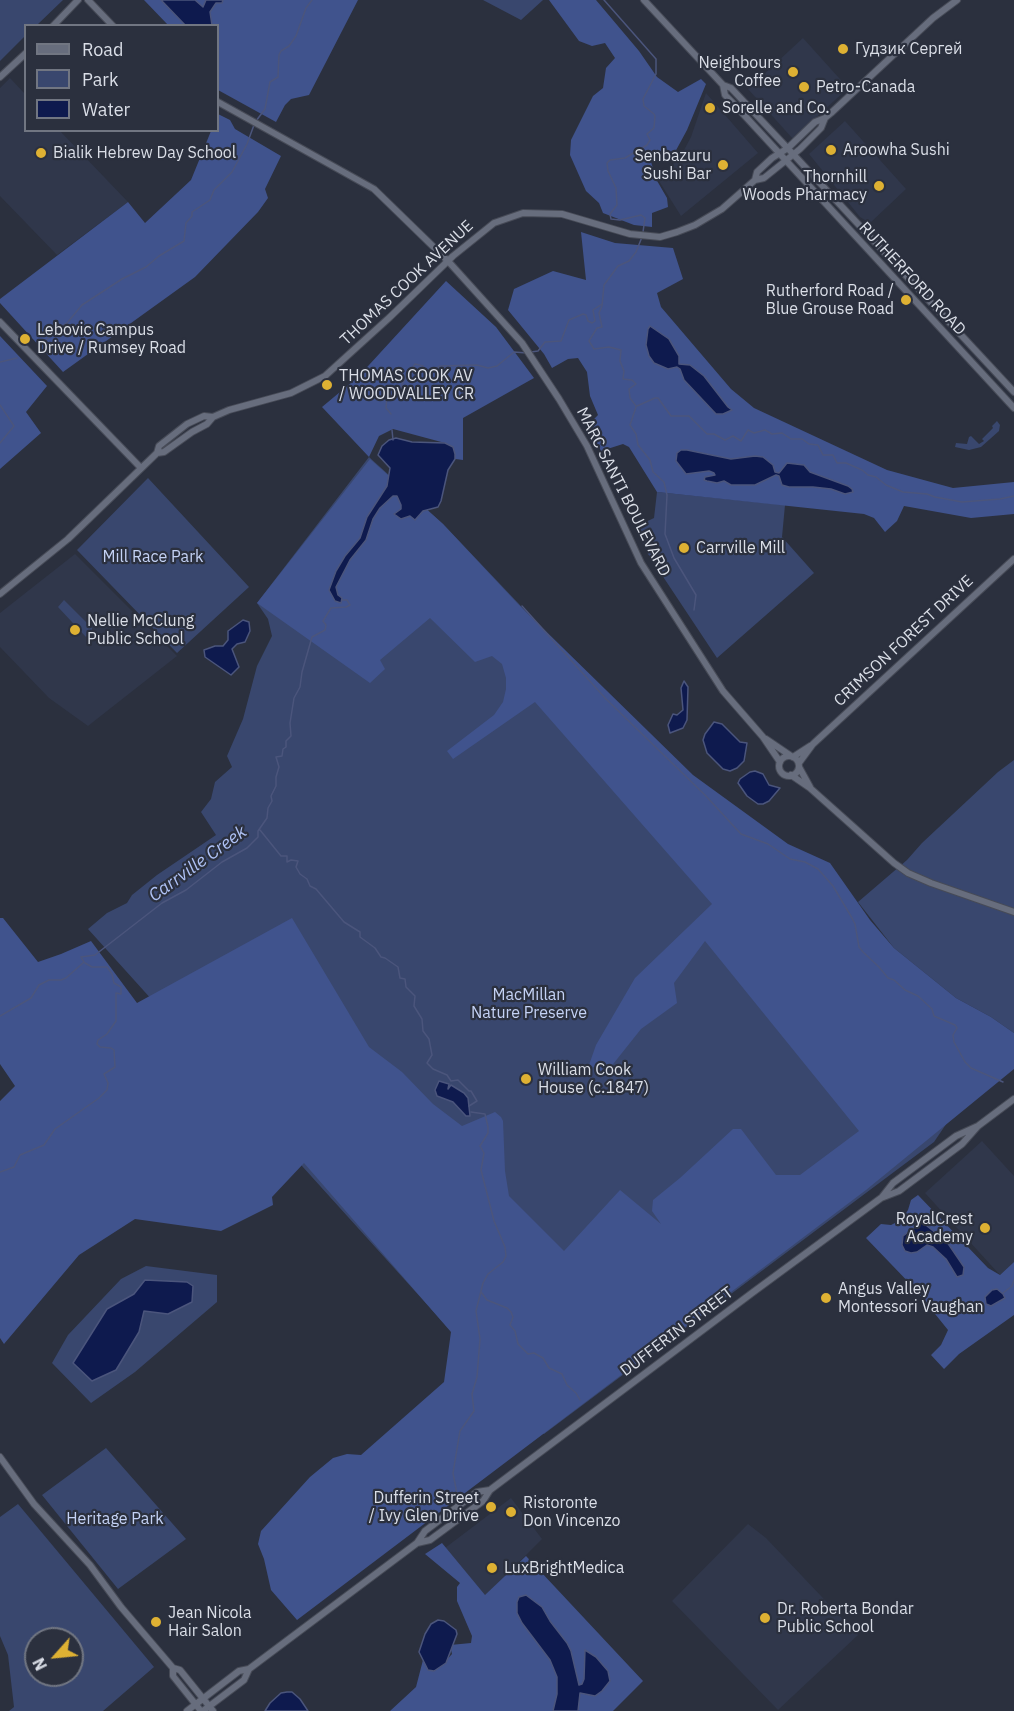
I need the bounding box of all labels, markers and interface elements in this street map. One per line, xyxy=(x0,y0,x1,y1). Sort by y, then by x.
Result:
legend xyxy=(24,24,219,132)
text: Road xyxy=(82,38,123,61)
place label: Гудзик Сергей xyxy=(855,39,962,59)
marker: Гудзик Сергей xyxy=(836,42,850,56)
place label: Neighbours Coffee xyxy=(698,53,781,91)
marker: Neighbours Coffee xyxy=(786,65,800,79)
text: Park xyxy=(82,68,118,91)
place label: Petro-Canada xyxy=(816,77,915,97)
marker: Petro-Canada xyxy=(797,80,811,94)
text: Water xyxy=(82,98,130,121)
place label: Sorelle and Co. xyxy=(722,98,830,118)
marker: Sorelle and Co. xyxy=(703,101,717,115)
place label: Aroowha Sushi xyxy=(843,140,950,160)
place label: Bialik Hebrew Day School xyxy=(53,143,236,163)
marker: Aroowha Sushi xyxy=(824,143,838,157)
marker: Bialik Hebrew Day School xyxy=(34,146,48,160)
place label: Senbazuru Sushi Bar xyxy=(635,146,711,184)
marker: Senbazuru Sushi Bar xyxy=(716,158,730,172)
place label: Thornhill Woods Pharmacy xyxy=(742,167,867,205)
marker: Thornhill Woods Pharmacy xyxy=(872,179,886,193)
street label: THOMAS COOK AVENUE xyxy=(337,216,477,350)
street label: RUTHERFORD ROAD xyxy=(855,218,969,340)
place label: Rutherford Road / Blue Grouse Road xyxy=(765,281,894,319)
marker: Rutherford Road / Blue Grouse Road xyxy=(899,293,913,307)
place label: Lebovic Campus Drive / Rumsey Road xyxy=(37,320,186,358)
marker: Lebovic Campus Drive / Rumsey Road xyxy=(18,332,32,346)
place label: THOMAS COOK AV / WOODVALLEY CR xyxy=(339,366,474,404)
marker: THOMAS COOK AV / WOODVALLEY CR xyxy=(320,378,334,392)
street label: MARC SANTI BOULEVARD xyxy=(572,404,674,580)
place label: Carrville Mill xyxy=(696,538,785,558)
marker: Carrville Mill xyxy=(677,541,691,555)
park label: Mill Race Park xyxy=(103,547,203,567)
street label: CRIMSON FOREST DRIVE xyxy=(830,571,978,711)
place label: Nellie McClung Public School xyxy=(87,611,194,649)
marker: Nellie McClung Public School xyxy=(68,623,82,637)
water label: Carrville Creek xyxy=(145,821,251,907)
park label: MacMillan Nature Preserve xyxy=(471,985,587,1023)
place label: William Cook House (c.1847) xyxy=(538,1060,649,1098)
marker: William Cook House (c.1847) xyxy=(519,1072,533,1086)
place label: RoyalCrest Academy xyxy=(896,1209,973,1247)
marker: RoyalCrest Academy xyxy=(978,1221,992,1235)
place label: Angus Valley Montessori Vaughan xyxy=(838,1279,984,1317)
street label: DUFFERIN STREET xyxy=(617,1283,737,1381)
marker: Angus Valley Montessori Vaughan xyxy=(819,1291,833,1305)
place label: Dufferin Street / Ivy Glen Drive xyxy=(369,1488,479,1526)
place label: Ristoronte Don Vincenzo xyxy=(523,1493,620,1531)
marker: Dufferin Street / Ivy Glen Drive xyxy=(484,1500,498,1514)
marker: Ristoronte Don Vincenzo xyxy=(504,1505,518,1519)
park label: Heritage Park xyxy=(66,1509,164,1529)
place label: LuxBrightMedica xyxy=(504,1558,624,1578)
marker: LuxBrightMedica xyxy=(485,1561,499,1575)
place label: Dr. Roberta Bondar Public School xyxy=(777,1599,914,1637)
place label: Jean Nicola Hair Salon xyxy=(168,1603,251,1641)
marker: Dr. Roberta Bondar Public School xyxy=(758,1611,772,1625)
marker: Jean Nicola Hair Salon xyxy=(149,1615,163,1629)
north arrow xyxy=(24,1627,84,1687)
text: N xyxy=(28,1655,51,1674)

